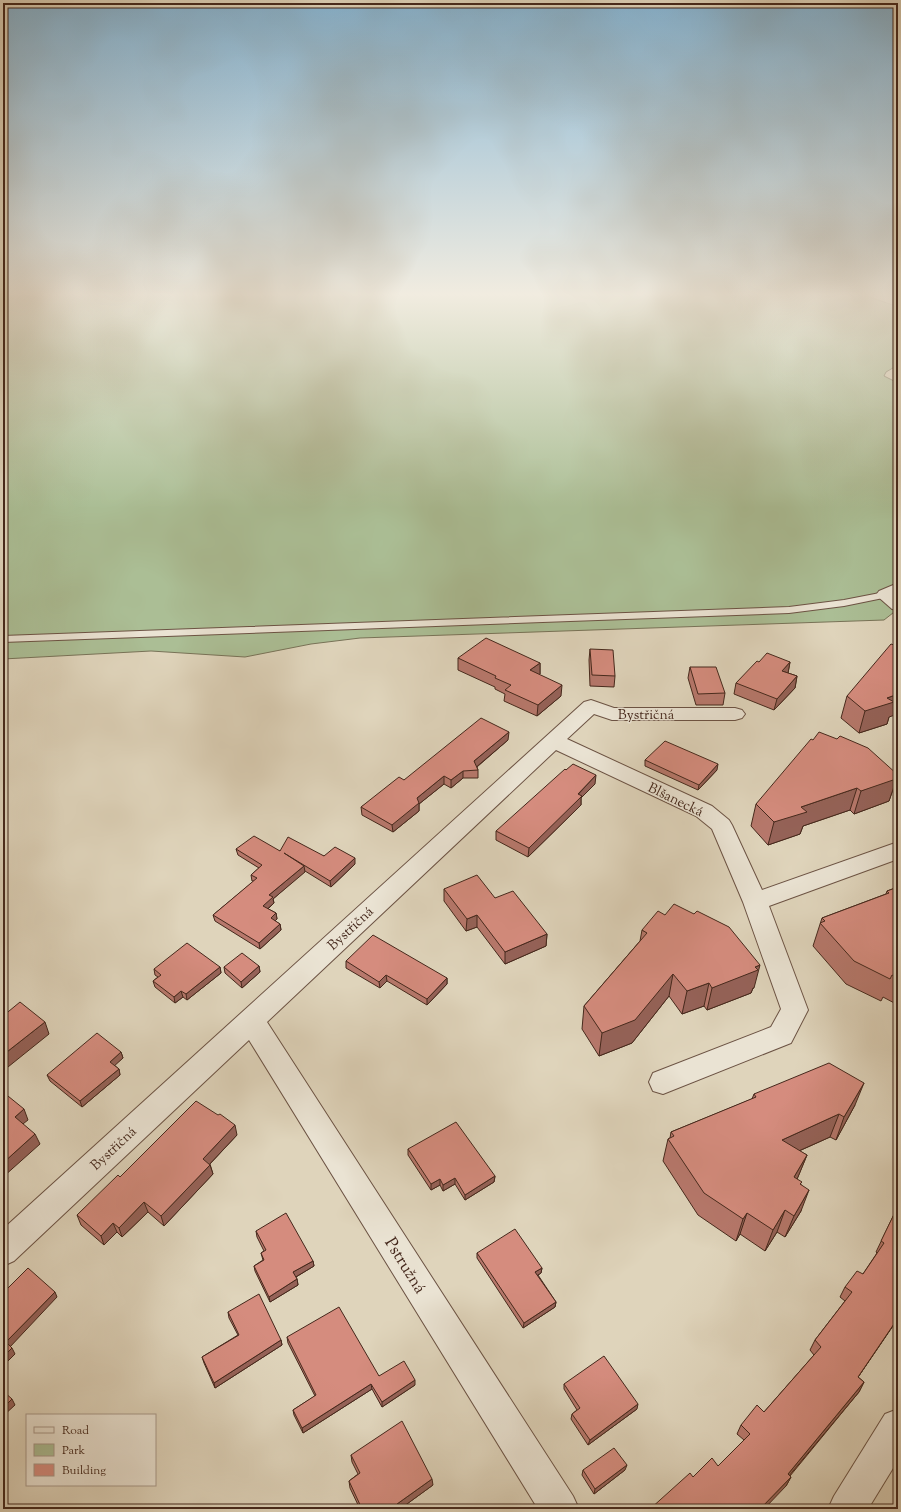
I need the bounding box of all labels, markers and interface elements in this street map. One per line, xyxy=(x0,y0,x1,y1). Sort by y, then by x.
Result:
street label: Bystřičná xyxy=(618,706,675,726)
street label: Blšanecká xyxy=(644,779,707,823)
street label: Bystřičná xyxy=(324,903,379,956)
street label: Bystřičná xyxy=(87,1123,142,1176)
street label: Pstružná xyxy=(378,1233,431,1299)
legend xyxy=(26,1414,156,1486)
text: Road xyxy=(62,1422,89,1440)
text: Park xyxy=(62,1442,85,1460)
text: Building xyxy=(62,1462,106,1480)

